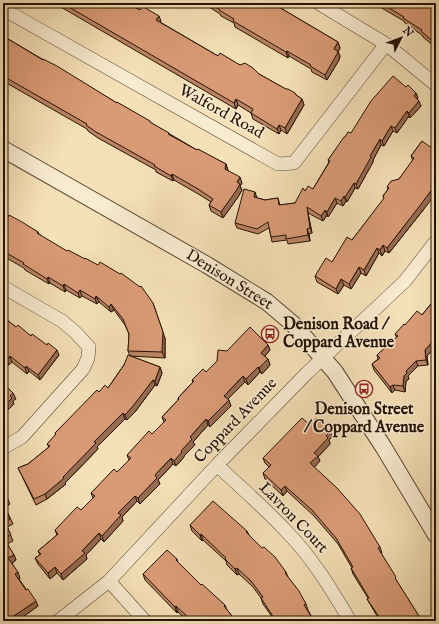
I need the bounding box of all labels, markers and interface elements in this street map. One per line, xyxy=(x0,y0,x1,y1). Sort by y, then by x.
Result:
north arrow xyxy=(381,18,421,58)
text: N xyxy=(399,23,416,41)
street label: Walford Road xyxy=(175,80,267,144)
street label: Denison Street xyxy=(182,245,277,315)
place label: Denison Road / Coppard Avenue xyxy=(283,315,395,353)
bus stop icon: Denison Road / Coppard Avenue xyxy=(260,324,280,344)
street label: Coppard Avenue xyxy=(190,374,282,468)
bus stop icon: Denison Street / Coppard Avenue xyxy=(354,379,374,399)
place label: Denison Street / Coppard Avenue xyxy=(303,400,425,438)
street label: Lavron Court xyxy=(254,478,332,558)

